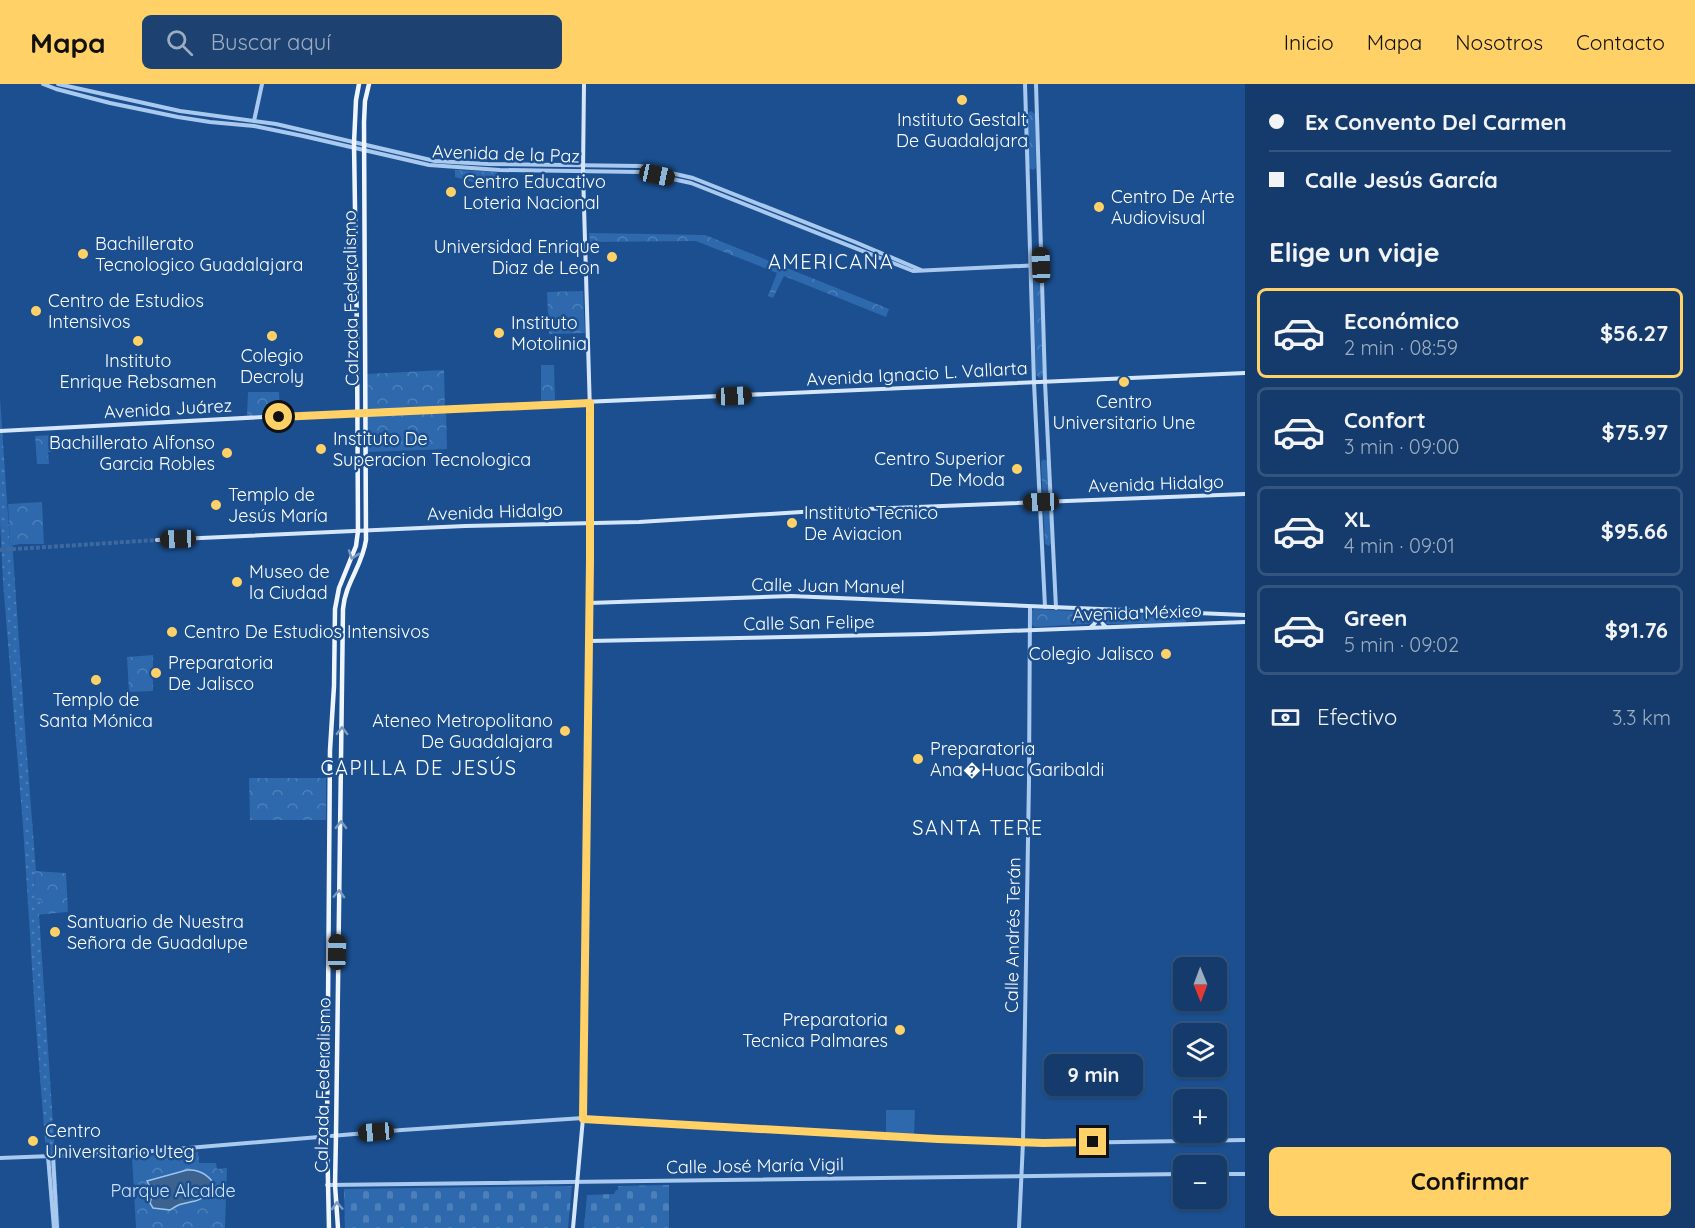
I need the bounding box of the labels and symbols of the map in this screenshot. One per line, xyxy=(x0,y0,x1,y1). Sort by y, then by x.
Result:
marker: Instituto Gestalt De Guadalajara xyxy=(955,93,969,107)
place label: Instituto Gestalt De Guadalajara xyxy=(896,108,1028,152)
street label: Avenida de la Paz xyxy=(432,139,580,168)
car xyxy=(638,162,676,188)
place label: Centro Educativo Loteria Nacional xyxy=(463,170,606,214)
marker: Centro Educativo Loteria Nacional xyxy=(444,185,458,199)
place label: Centro De Arte Audiovisual xyxy=(1111,185,1235,229)
marker: Centro De Arte Audiovisual xyxy=(1092,200,1106,214)
street label: Calzada Federalismo xyxy=(337,210,364,386)
place label: Bachillerato Tecnologico Guadalajara xyxy=(95,232,303,276)
place label: Universidad Enrique Diaz de Leon xyxy=(434,235,600,279)
marker: Bachillerato Tecnologico Guadalajara xyxy=(76,247,90,261)
car xyxy=(1031,247,1051,283)
district label: AMERICANA xyxy=(768,249,894,274)
marker: Universidad Enrique Diaz de Leon xyxy=(605,250,619,264)
place label: Centro de Estudios Intensivos xyxy=(48,289,204,333)
marker: Centro de Estudios Intensivos xyxy=(29,304,43,318)
place label: Instituto Motolinia xyxy=(511,311,587,355)
marker: Instituto Motolinia xyxy=(492,326,506,340)
marker: Colegio Decroly xyxy=(265,329,279,343)
marker: Instituto Enrique Rebsamen xyxy=(131,334,145,348)
place label: Colegio Decroly xyxy=(240,344,304,388)
place label: Instituto Enrique Rebsamen xyxy=(59,349,217,393)
street label: Avenida Ignacio L. Vallarta xyxy=(806,356,1028,391)
marker: Centro Universitario Une xyxy=(1117,375,1131,389)
car xyxy=(716,386,752,406)
place label: Centro Universitario Une xyxy=(1053,390,1195,434)
street label: Avenida Juárez xyxy=(103,394,233,423)
route start xyxy=(265,403,292,430)
place label: Instituto De Superacion Tecnologica xyxy=(333,427,531,471)
place label: Bachillerato Alfonso Garcia Robles xyxy=(49,431,215,475)
marker: Instituto De Superacion Tecnologica xyxy=(314,442,328,456)
marker: Bachillerato Alfonso Garcia Robles xyxy=(220,446,234,460)
place label: Centro Superior De Moda xyxy=(874,447,1005,491)
marker: Centro Superior De Moda xyxy=(1010,462,1024,476)
street label: Avenida Hidalgo xyxy=(1088,470,1224,497)
place label: Templo de Jesús María xyxy=(228,483,328,527)
car xyxy=(1023,492,1059,512)
marker: Templo de Jesús María xyxy=(209,498,223,512)
street label: Avenida Hidalgo xyxy=(427,498,563,525)
place label: Instituto Tecnico De Aviacion xyxy=(804,501,938,545)
marker: Instituto Tecnico De Aviacion xyxy=(785,516,799,530)
car xyxy=(160,529,196,549)
one-way arrow xyxy=(347,549,360,560)
place label: Museo de la Ciudad xyxy=(249,560,330,604)
street label: Calle Juan Manuel xyxy=(751,573,905,598)
marker: Museo de la Ciudad xyxy=(230,575,244,589)
street label: Avenida México xyxy=(1072,599,1202,626)
street label: Calle San Felipe xyxy=(743,610,875,635)
place label: Centro De Estudios Intensivos xyxy=(184,620,429,643)
marker: Centro De Estudios Intensivos xyxy=(165,625,179,639)
place label: Colegio Jalisco xyxy=(1029,642,1154,665)
marker: Colegio Jalisco xyxy=(1159,647,1173,661)
place label: Preparatoria De Jalisco xyxy=(168,651,273,695)
marker: Preparatoria De Jalisco xyxy=(149,666,163,680)
marker: Templo de Santa Mónica xyxy=(89,673,103,687)
place label: Templo de Santa Mónica xyxy=(39,688,153,732)
place label: Ateneo Metropolitano De Guadalajara xyxy=(372,709,553,753)
marker: Ateneo Metropolitano De Guadalajara xyxy=(558,724,572,738)
one-way arrow xyxy=(336,726,348,735)
place label: Preparatoria Ana�Huac Garibaldi xyxy=(930,737,1104,781)
marker: Preparatoria Ana�Huac Garibaldi xyxy=(911,752,925,766)
district label: CAPILLA DE JESÚS xyxy=(320,755,518,780)
district label: SANTA TERE xyxy=(912,815,1044,840)
one-way arrow xyxy=(334,821,347,830)
street label: Calle Andrés Terán xyxy=(1000,857,1025,1013)
one-way arrow xyxy=(332,890,345,899)
place label: Santuario de Nuestra Señora de Guadalupe xyxy=(67,910,248,954)
marker: Santuario de Nuestra Señora de Guadalupe xyxy=(48,925,62,939)
car xyxy=(328,934,346,970)
north arrow xyxy=(1173,957,1227,1011)
street label: Calzada Federalismo xyxy=(309,997,336,1173)
place label: Preparatoria Tecnica Palmares xyxy=(742,1008,888,1052)
marker: Preparatoria Tecnica Palmares xyxy=(893,1023,907,1037)
callout: 9 min xyxy=(1044,1055,1142,1097)
place label: Centro Universitario Uteg xyxy=(45,1119,195,1163)
car xyxy=(357,1121,395,1143)
route end xyxy=(1079,1128,1106,1155)
marker: Centro Universitario Uteg xyxy=(26,1134,40,1148)
street label: Calle José María Vigil xyxy=(666,1152,844,1179)
park label: Parque Alcalde xyxy=(110,1179,236,1202)
one-way arrow xyxy=(330,1202,343,1211)

